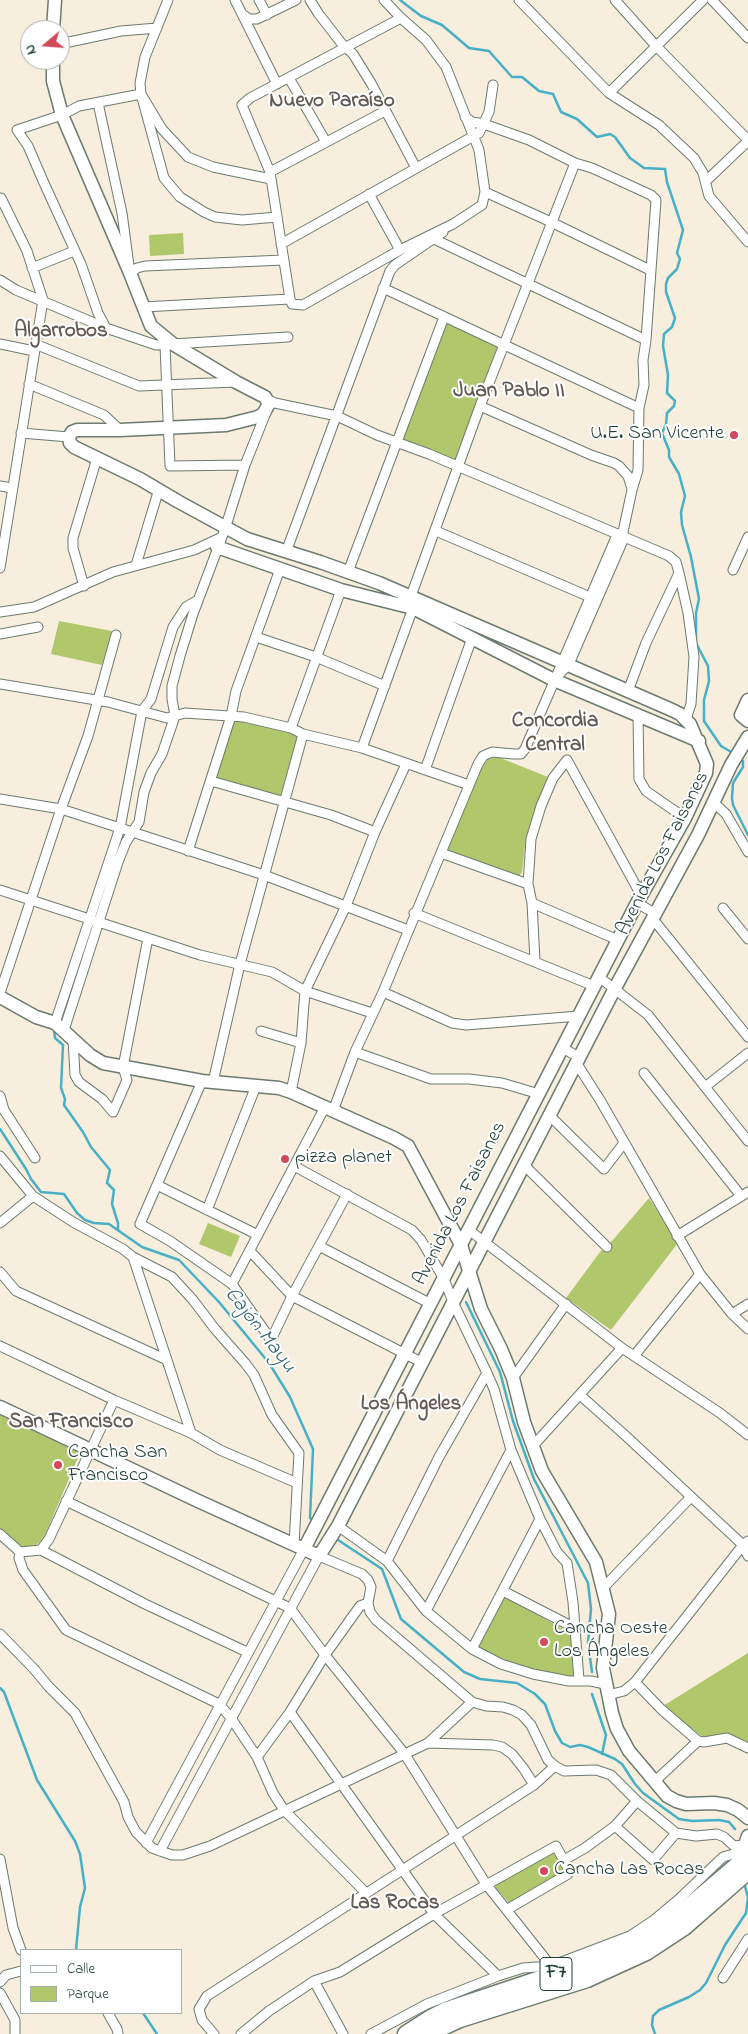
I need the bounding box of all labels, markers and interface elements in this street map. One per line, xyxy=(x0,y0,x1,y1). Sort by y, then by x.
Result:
north arrow xyxy=(20,20,70,70)
text: N xyxy=(20,42,43,57)
district label: Nuevo Paraíso xyxy=(269,90,395,116)
district label: Algarrobos xyxy=(14,320,108,346)
district label: Juan Pablo II xyxy=(453,380,565,406)
place label: U.E. San Vicente xyxy=(590,423,724,447)
marker: U.E. San Vicente xyxy=(728,429,740,441)
district label: Concordia Central xyxy=(512,710,598,760)
street label: Avenida Los Faisanes xyxy=(612,768,716,940)
street label: Avenida Los Faisanes xyxy=(409,1118,513,1290)
place label: pizza planet xyxy=(295,1147,392,1171)
marker: pizza planet xyxy=(279,1153,291,1165)
water label: Cajón Mayu xyxy=(218,1283,300,1379)
district label: Los Ángeles xyxy=(361,1393,461,1419)
district label: San Francisco xyxy=(9,1411,133,1437)
place label: Cancha San Francisco xyxy=(68,1442,167,1489)
marker: Cancha San Francisco xyxy=(52,1459,64,1471)
place label: Cancha Oeste Los Ángeles xyxy=(554,1618,668,1665)
marker: Cancha Oeste Los Ángeles xyxy=(538,1636,550,1648)
place label: Cancha Las Rocas xyxy=(554,1859,705,1883)
marker: Cancha Las Rocas xyxy=(538,1865,550,1877)
district label: Las Rocas xyxy=(351,1892,439,1918)
legend xyxy=(20,1949,182,2014)
text: Calle xyxy=(67,1958,95,1980)
road number: F7 xyxy=(540,1958,572,1990)
text: Parque xyxy=(67,1983,109,2005)

